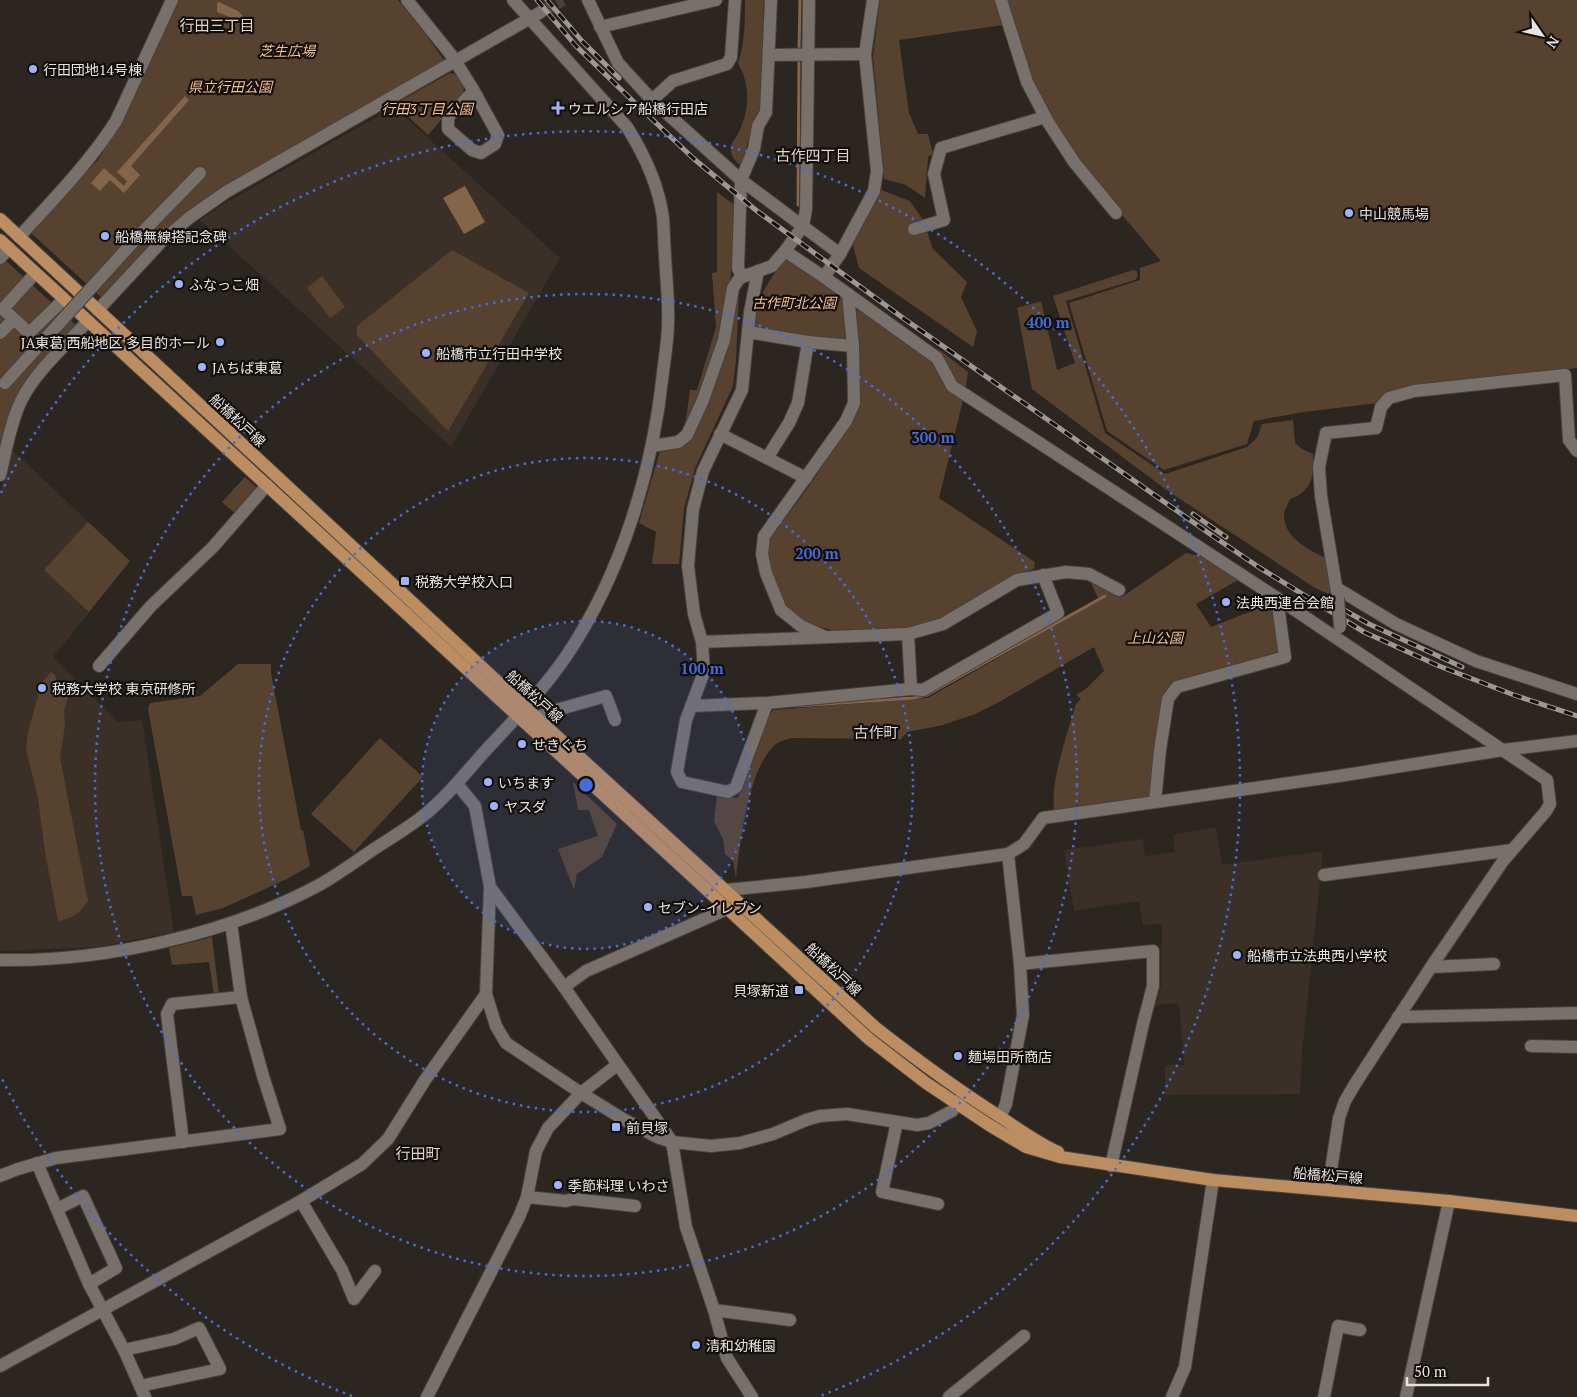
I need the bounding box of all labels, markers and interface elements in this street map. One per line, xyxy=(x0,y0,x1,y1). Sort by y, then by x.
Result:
north arrow xyxy=(1517,10,1567,60)
district label: 行田三丁目 xyxy=(179,15,255,35)
text: N xyxy=(1542,33,1564,53)
park label: 芝生広場 xyxy=(259,41,317,60)
place label: 行田団地14号棟 xyxy=(43,60,142,79)
marker: 行田団地14号棟 xyxy=(27,63,39,75)
park label: 県立行田公園 xyxy=(188,77,274,96)
park label: 行田3丁目公園 xyxy=(381,99,475,118)
place label: ウエルシア船橋行田店 xyxy=(568,99,708,118)
marker: ウエルシア船橋行田店 xyxy=(552,102,564,114)
district label: 古作四丁目 xyxy=(775,145,851,165)
place label: 中山競馬場 xyxy=(1359,204,1429,223)
marker: 中山競馬場 xyxy=(1343,207,1355,219)
place label: 船橋無線搭記念碑 xyxy=(115,227,227,246)
marker: 船橋無線搭記念碑 xyxy=(99,230,111,242)
place label: ふなっこ畑 xyxy=(189,275,259,294)
marker: ふなっこ畑 xyxy=(173,278,185,290)
park label: 古作町北公園 xyxy=(752,293,838,312)
text: 400 m xyxy=(1026,312,1070,332)
place label: JA東葛 西船地区 多目的ホール xyxy=(21,333,210,352)
marker: JA東葛 西船地区 多目的ホール xyxy=(214,336,226,348)
place label: 船橋市立行田中学校 xyxy=(436,344,562,363)
marker: 船橋市立行田中学校 xyxy=(420,347,432,359)
place label: JAちば東葛 xyxy=(212,358,282,377)
marker: JAちば東葛 xyxy=(196,361,208,373)
street label: 船橋松戸線 xyxy=(206,389,270,451)
text: 300 m xyxy=(911,427,955,447)
text: 200 m xyxy=(795,543,839,563)
place label: 税務大学校入口 xyxy=(415,572,513,591)
marker: 税務大学校入口 xyxy=(399,575,411,587)
place label: 法典西連合会館 xyxy=(1236,593,1334,612)
marker: 法典西連合会館 xyxy=(1220,596,1232,608)
park label: 上山公園 xyxy=(1127,628,1185,647)
text: 100 m xyxy=(680,658,724,678)
street label: 船橋松戸線 xyxy=(503,666,567,726)
place label: 税務大学校 東京研修所 xyxy=(52,679,195,698)
marker: 税務大学校 東京研修所 xyxy=(36,682,48,694)
district label: 古作町 xyxy=(853,722,899,742)
place label: せきぐち xyxy=(532,735,588,754)
marker: せきぐち xyxy=(516,738,528,750)
place label: いちます xyxy=(498,773,554,792)
marker: いちます xyxy=(482,776,494,788)
centre of rings xyxy=(577,776,595,794)
place label: ヤスダ xyxy=(504,797,546,816)
marker: ヤスダ xyxy=(488,800,500,812)
place label: セブン-イレブン xyxy=(658,898,762,917)
marker: セブン-イレブン xyxy=(642,901,654,913)
street label: 船橋松戸線 xyxy=(802,938,866,1000)
place label: 船橋市立法典西小学校 xyxy=(1247,946,1387,965)
marker: 船橋市立法典西小学校 xyxy=(1231,949,1243,961)
place label: 貝塚新道 xyxy=(733,981,789,1000)
marker: 貝塚新道 xyxy=(793,984,805,996)
place label: 麺場田所商店 xyxy=(968,1047,1052,1066)
marker: 麺場田所商店 xyxy=(952,1050,964,1062)
place label: 前貝塚 xyxy=(626,1118,668,1137)
marker: 前貝塚 xyxy=(610,1121,622,1133)
district label: 行田町 xyxy=(395,1143,441,1163)
street label: 船橋松戸線 xyxy=(1292,1162,1364,1188)
place label: 季節料理 いわさ xyxy=(568,1176,669,1195)
marker: 季節料理 いわさ xyxy=(552,1179,564,1191)
place label: 清和幼稚園 xyxy=(706,1336,776,1355)
marker: 清和幼稚園 xyxy=(690,1339,702,1351)
scale bar xyxy=(1407,1354,1488,1386)
text: 50 m xyxy=(1414,1361,1447,1381)

